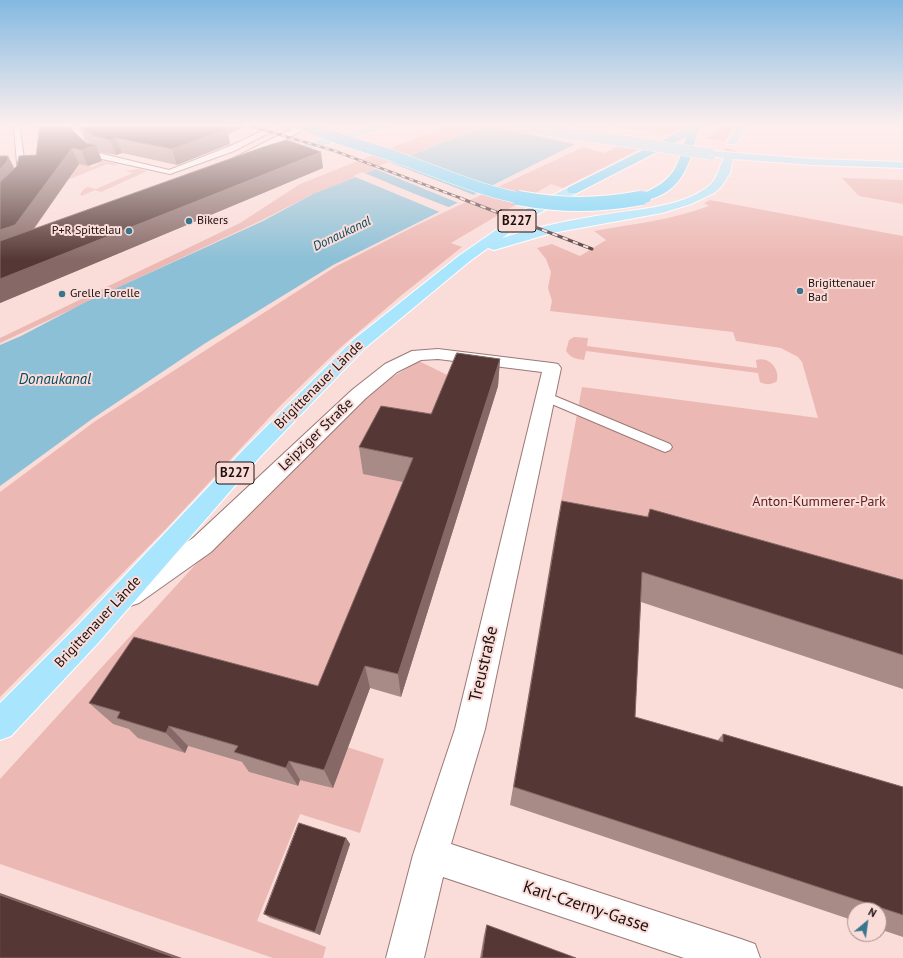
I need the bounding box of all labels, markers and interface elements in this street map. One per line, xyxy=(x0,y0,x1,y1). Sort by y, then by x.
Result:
road number: B227 xyxy=(498,210,536,232)
water label: Donaukanal xyxy=(310,213,374,255)
place label: Bikers xyxy=(197,214,228,228)
marker: Bikers xyxy=(184,216,194,226)
place label: P+R Spittelau xyxy=(52,224,121,238)
marker: P+R Spittelau xyxy=(124,226,134,236)
place label: Brigittenauer Bad xyxy=(808,277,875,305)
marker: Brigittenauer Bad xyxy=(795,286,805,296)
place label: Grelle Forelle xyxy=(70,287,140,301)
marker: Grelle Forelle xyxy=(57,289,67,299)
street label: Brigittenauer Lände xyxy=(271,337,367,433)
water label: Donaukanal xyxy=(19,371,91,389)
street label: Leipziger Straße xyxy=(275,395,357,475)
road number: B227 xyxy=(216,462,254,484)
park label: Anton-Kummerer-Park xyxy=(752,494,886,510)
street label: Brigittenauer Lände xyxy=(51,573,145,671)
street label: Treustraße xyxy=(465,624,503,704)
street label: Karl-Czerny-Gasse xyxy=(520,877,652,937)
north arrow xyxy=(847,902,887,942)
text: N xyxy=(866,904,879,920)

